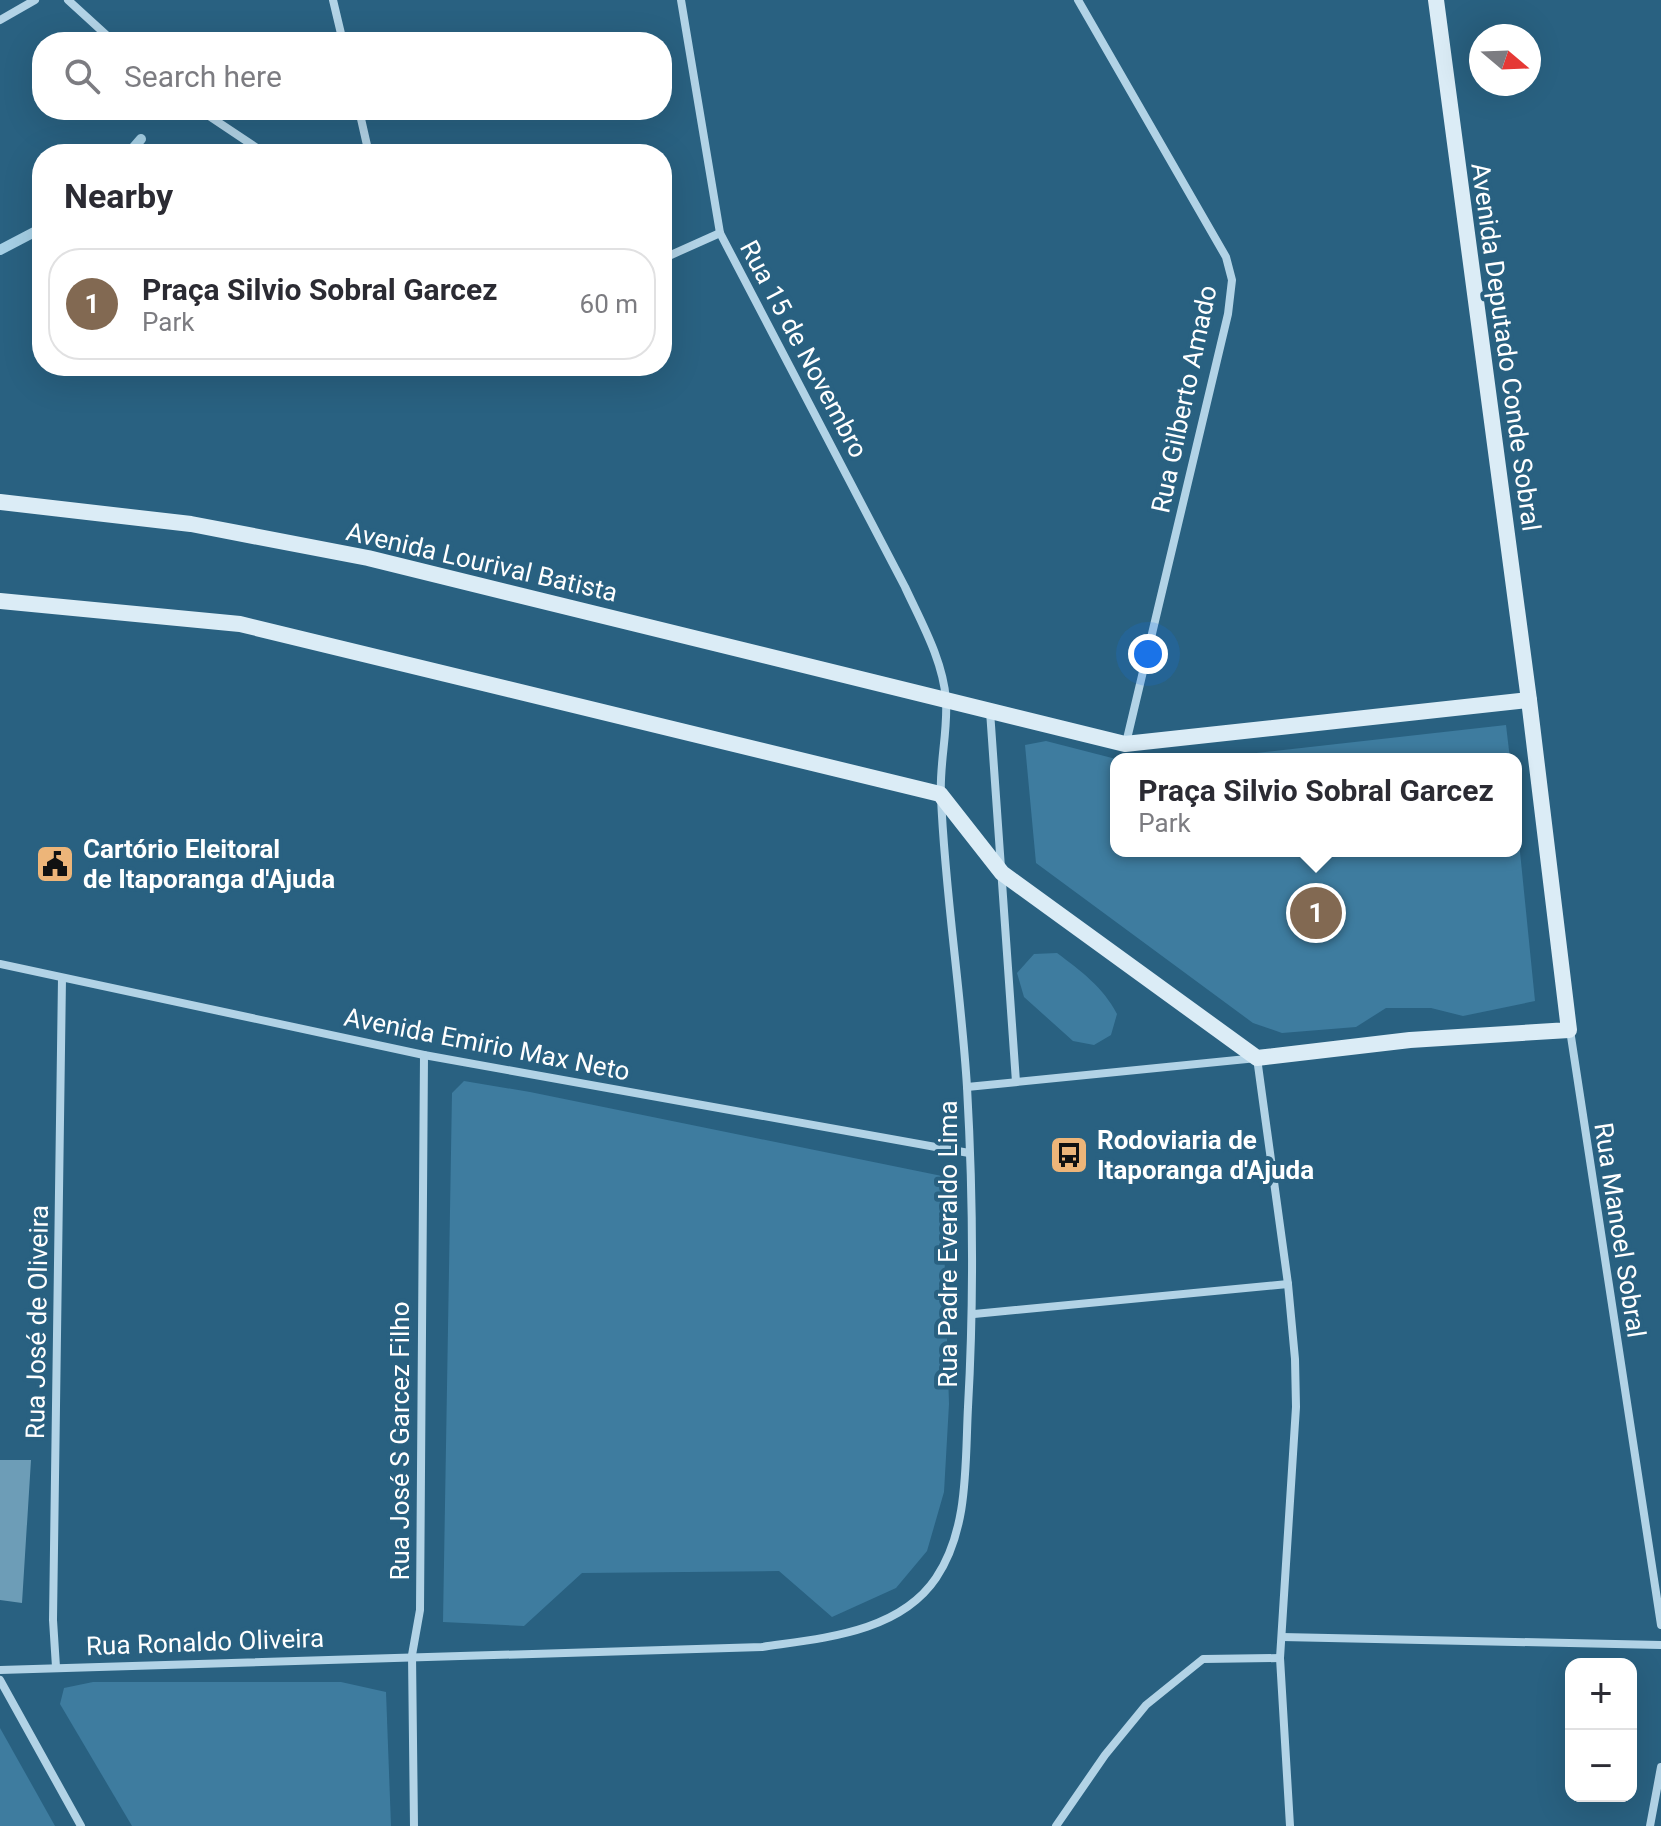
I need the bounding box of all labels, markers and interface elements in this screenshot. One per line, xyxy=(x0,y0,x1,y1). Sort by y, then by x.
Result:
north arrow xyxy=(1469,24,1541,96)
search box xyxy=(32,32,672,120)
icon: search xyxy=(60,54,104,98)
text: Search here xyxy=(124,59,282,94)
street label: Avenida Deputado Conde Sobral xyxy=(1465,161,1547,533)
text: Nearby xyxy=(64,176,173,216)
street label: Rua 15 de Novembro xyxy=(734,235,874,463)
text: Praça Silvio Sobral Garcez xyxy=(142,272,497,307)
street label: Rua Gilberto Amado xyxy=(1145,282,1223,516)
text: 1 xyxy=(85,289,99,319)
text: 60 m xyxy=(580,289,638,319)
text: Park xyxy=(142,307,194,337)
street label: Avenida Lourival Batista xyxy=(344,516,620,608)
your location xyxy=(1128,634,1168,674)
popup xyxy=(1110,753,1522,857)
text: Praça Silvio Sobral Garcez xyxy=(1138,773,1494,808)
text: Park xyxy=(1138,808,1191,838)
place label: Cartório Eleitoral de Itaporanga d'Ajuda xyxy=(83,834,335,894)
public building icon: Cartório Eleitoral de Itaporanga d'Ajuda xyxy=(34,843,76,885)
pin: 1 xyxy=(1290,883,1342,943)
street label: Avenida Emirio Max Neto xyxy=(342,1002,632,1086)
street label: Rua Padre Everaldo Lima xyxy=(933,1100,963,1388)
street label: Rua Manoel Sobral xyxy=(1588,1120,1652,1340)
place label: Rodoviaria de Itaporanga d'Ajuda xyxy=(1097,1125,1314,1185)
bus stop icon: Rodoviaria de Itaporanga d'Ajuda xyxy=(1048,1134,1090,1176)
street label: Rua José de Oliveira xyxy=(20,1205,54,1439)
street label: Rua José S Garcez Filho xyxy=(385,1302,415,1581)
street label: Rua Ronaldo Oliveira xyxy=(86,1623,324,1661)
map controls xyxy=(1565,1658,1637,1802)
button: + xyxy=(1565,1658,1637,1730)
button: − xyxy=(1565,1730,1637,1802)

